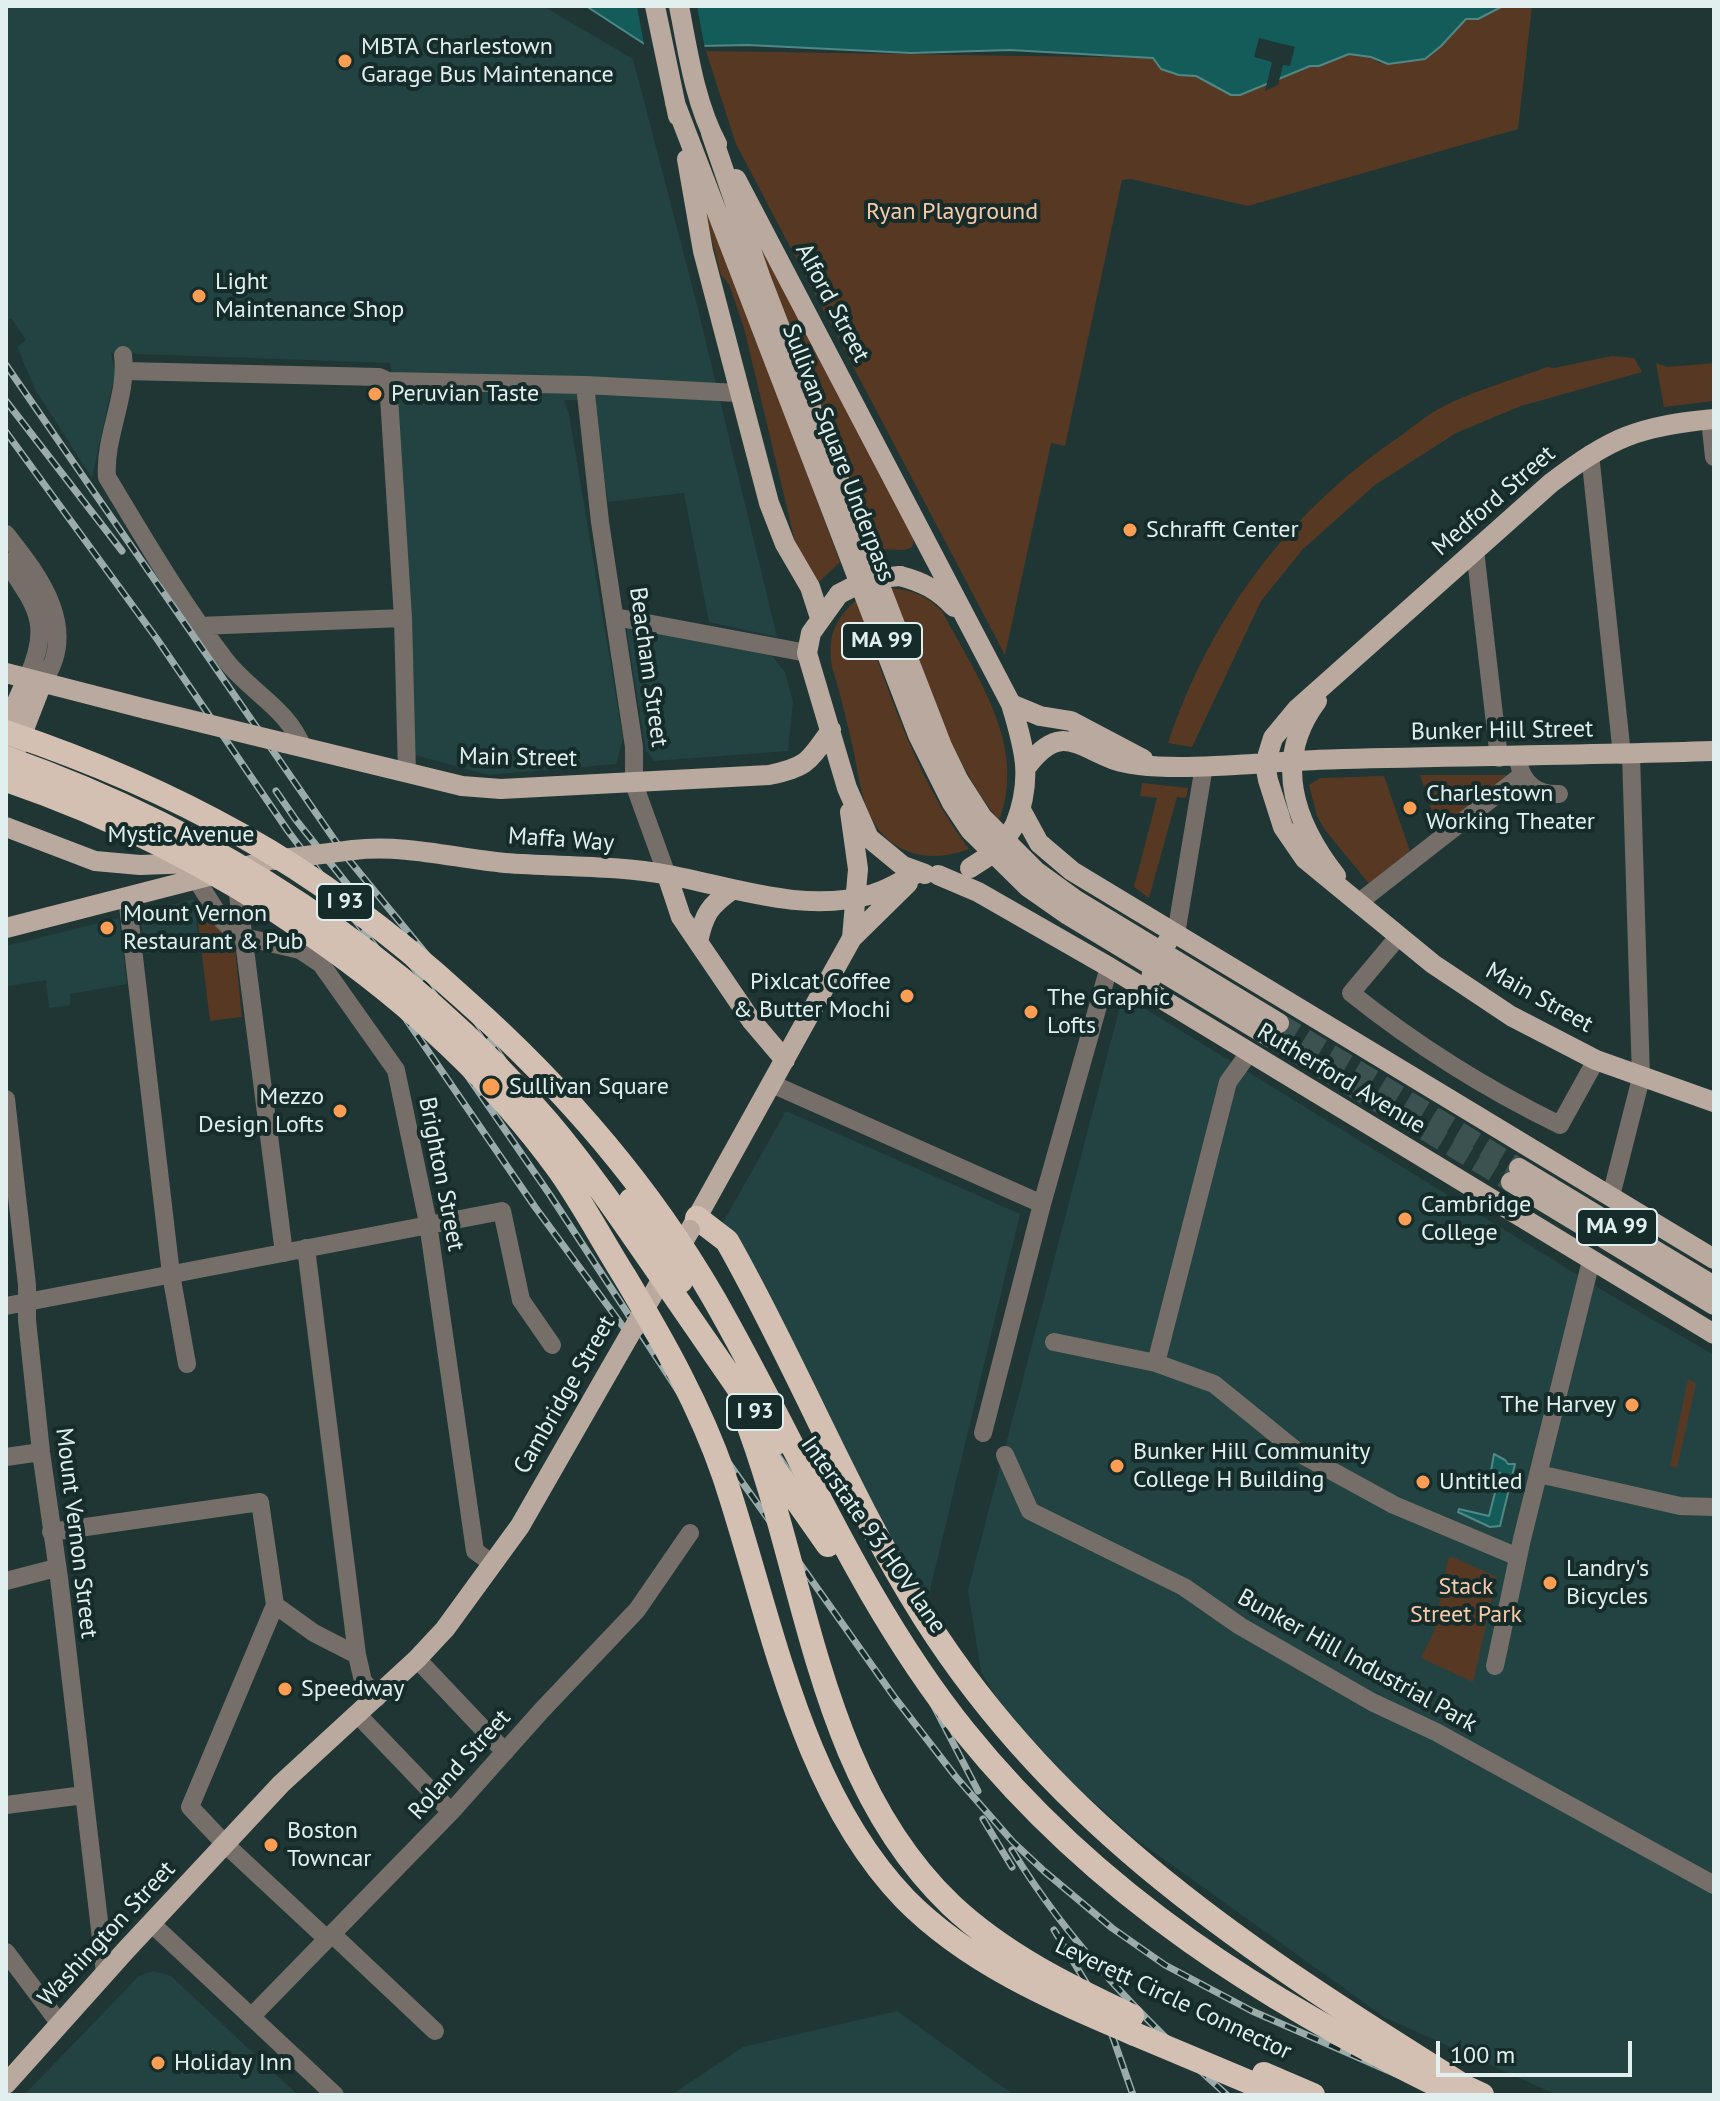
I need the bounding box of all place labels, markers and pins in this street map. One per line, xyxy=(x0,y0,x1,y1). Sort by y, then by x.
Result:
place label: MBTA Charlestown Garage Bus Maintenance xyxy=(361,33,614,89)
marker: MBTA Charlestown Garage Bus Maintenance xyxy=(336,52,354,70)
place label: Light Maintenance Shop xyxy=(215,268,404,324)
marker: Light Maintenance Shop xyxy=(190,287,208,305)
place label: Peruvian Taste xyxy=(391,380,539,408)
marker: Peruvian Taste xyxy=(366,385,384,403)
place label: Schrafft Center xyxy=(1146,516,1299,544)
marker: Schrafft Center xyxy=(1121,521,1139,539)
place label: Charlestown Working Theater xyxy=(1426,780,1595,836)
marker: Charlestown Working Theater xyxy=(1401,799,1419,817)
place label: Mount Vernon Restaurant & Pub xyxy=(123,900,304,956)
marker: Mount Vernon Restaurant & Pub xyxy=(98,919,116,937)
place label: Pixlcat Coffee & Butter Mochi xyxy=(733,968,891,1024)
place label: The Graphic Lofts xyxy=(1047,984,1170,1040)
marker: Pixlcat Coffee & Butter Mochi xyxy=(898,987,916,1005)
marker: The Graphic Lofts xyxy=(1022,1003,1040,1021)
place label: Sullivan Square xyxy=(509,1073,669,1101)
marker: Sullivan Square xyxy=(480,1076,502,1098)
place label: Mezzo Design Lofts xyxy=(198,1083,324,1139)
marker: Mezzo Design Lofts xyxy=(331,1102,349,1120)
place label: Cambridge College xyxy=(1421,1191,1531,1247)
marker: Cambridge College xyxy=(1396,1210,1414,1228)
place label: The Harvey xyxy=(1501,1391,1616,1419)
marker: The Harvey xyxy=(1623,1396,1641,1414)
place label: Bunker Hill Community College H Building xyxy=(1133,1438,1371,1494)
marker: Bunker Hill Community College H Building xyxy=(1108,1457,1126,1475)
place label: Untitled xyxy=(1439,1468,1523,1496)
marker: Untitled xyxy=(1414,1473,1432,1491)
place label: Landry's Bicycles xyxy=(1566,1555,1649,1611)
marker: Landry's Bicycles xyxy=(1541,1574,1559,1592)
place label: Speedway xyxy=(301,1675,404,1703)
marker: Speedway xyxy=(276,1680,294,1698)
place label: Boston Towncar xyxy=(287,1817,372,1873)
marker: Boston Towncar xyxy=(262,1836,280,1854)
place label: Holiday Inn xyxy=(174,2049,292,2077)
marker: Holiday Inn xyxy=(149,2054,167,2072)

